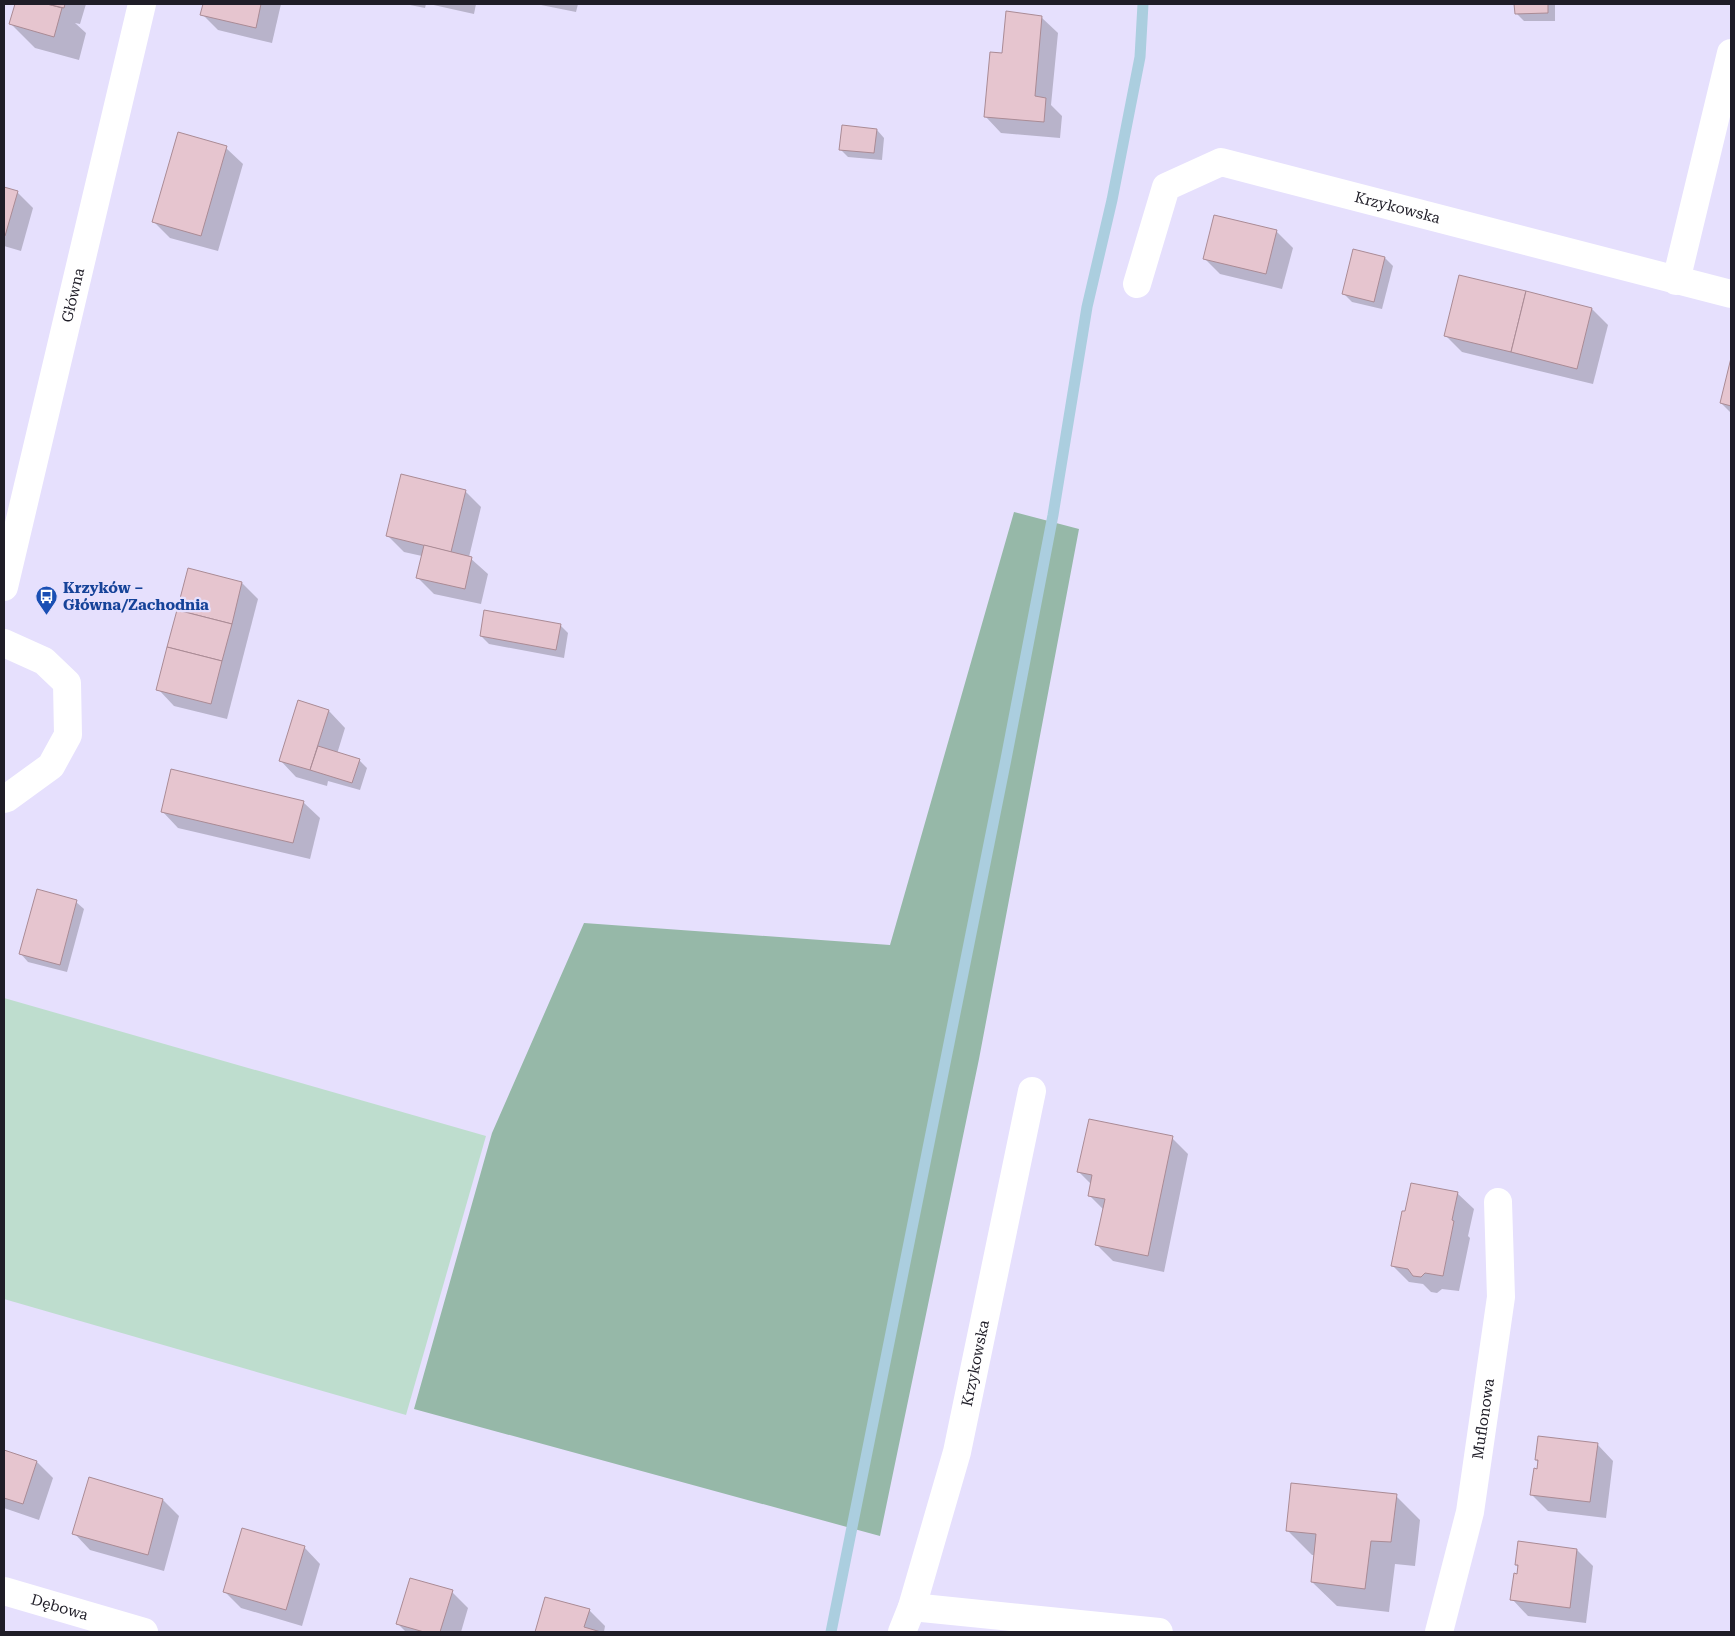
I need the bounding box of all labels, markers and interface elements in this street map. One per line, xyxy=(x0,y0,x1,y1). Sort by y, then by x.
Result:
street label: Krzykowska xyxy=(1353,188,1442,227)
street label: Główna xyxy=(58,266,88,324)
place label: Krzyków – Główna/Zachodnia xyxy=(63,579,209,614)
bus stop icon: Krzyków – Główna/Zachodnia xyxy=(35,585,59,616)
street label: Krzykowska xyxy=(958,1318,993,1408)
street label: Muflonowa xyxy=(1469,1377,1498,1461)
street label: Dębowa xyxy=(29,1590,90,1624)

